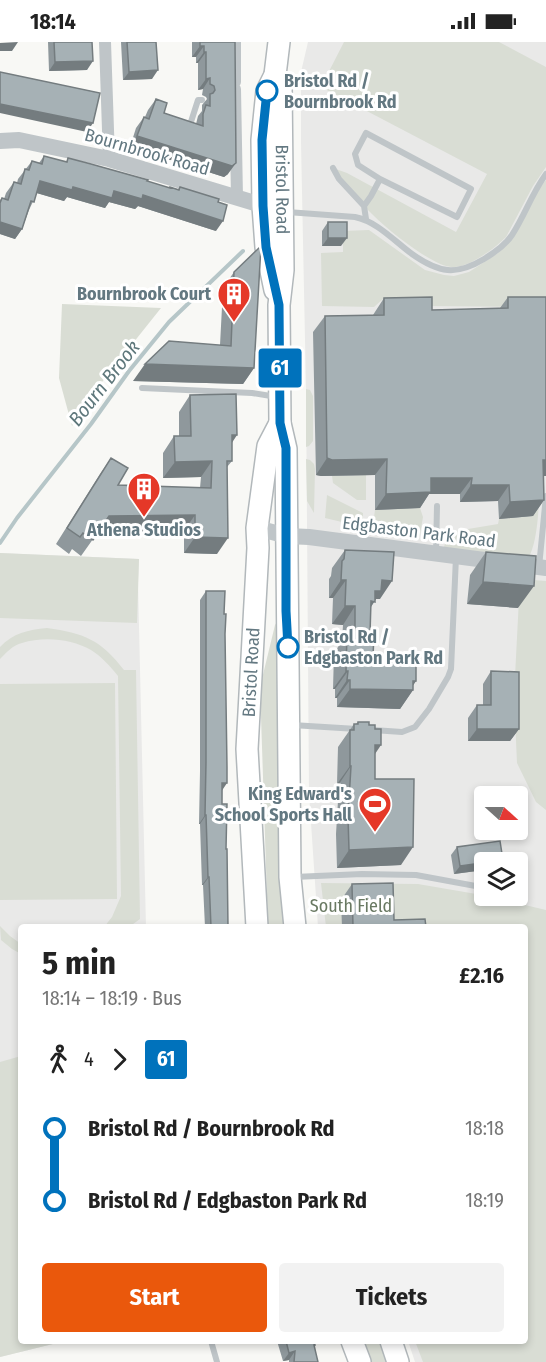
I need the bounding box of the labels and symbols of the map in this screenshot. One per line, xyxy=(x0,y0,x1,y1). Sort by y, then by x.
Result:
place label: Bristol Rd / Bournbrook Rd xyxy=(284,70,397,113)
marker: Bristol Rd / Bournbrook Rd xyxy=(256,80,278,102)
street label: Bournbrook Road xyxy=(82,124,212,180)
street label: Bristol Road xyxy=(271,144,294,234)
building icon: Bournbrook Court xyxy=(216,276,252,323)
place label: Bournbrook Court xyxy=(77,283,212,305)
water label: Bourn Brook xyxy=(63,335,145,431)
line badge: 61 xyxy=(253,348,307,388)
building icon: Athena Studios xyxy=(126,471,162,518)
street label: Edgbaston Park Road xyxy=(341,512,497,552)
place label: Athena Studios xyxy=(86,519,201,541)
place label: Bristol Rd / Edgbaston Park Rd xyxy=(304,626,443,669)
street label: Bristol Road xyxy=(238,627,265,718)
marker: Bristol Rd / Edgbaston Park Rd xyxy=(277,636,299,658)
place label: King Edward's School Sports Hall xyxy=(215,783,352,826)
sports icon: King Edward's School Sports Hall xyxy=(357,786,393,833)
north arrow xyxy=(474,786,528,840)
park label: South Field xyxy=(310,895,392,917)

